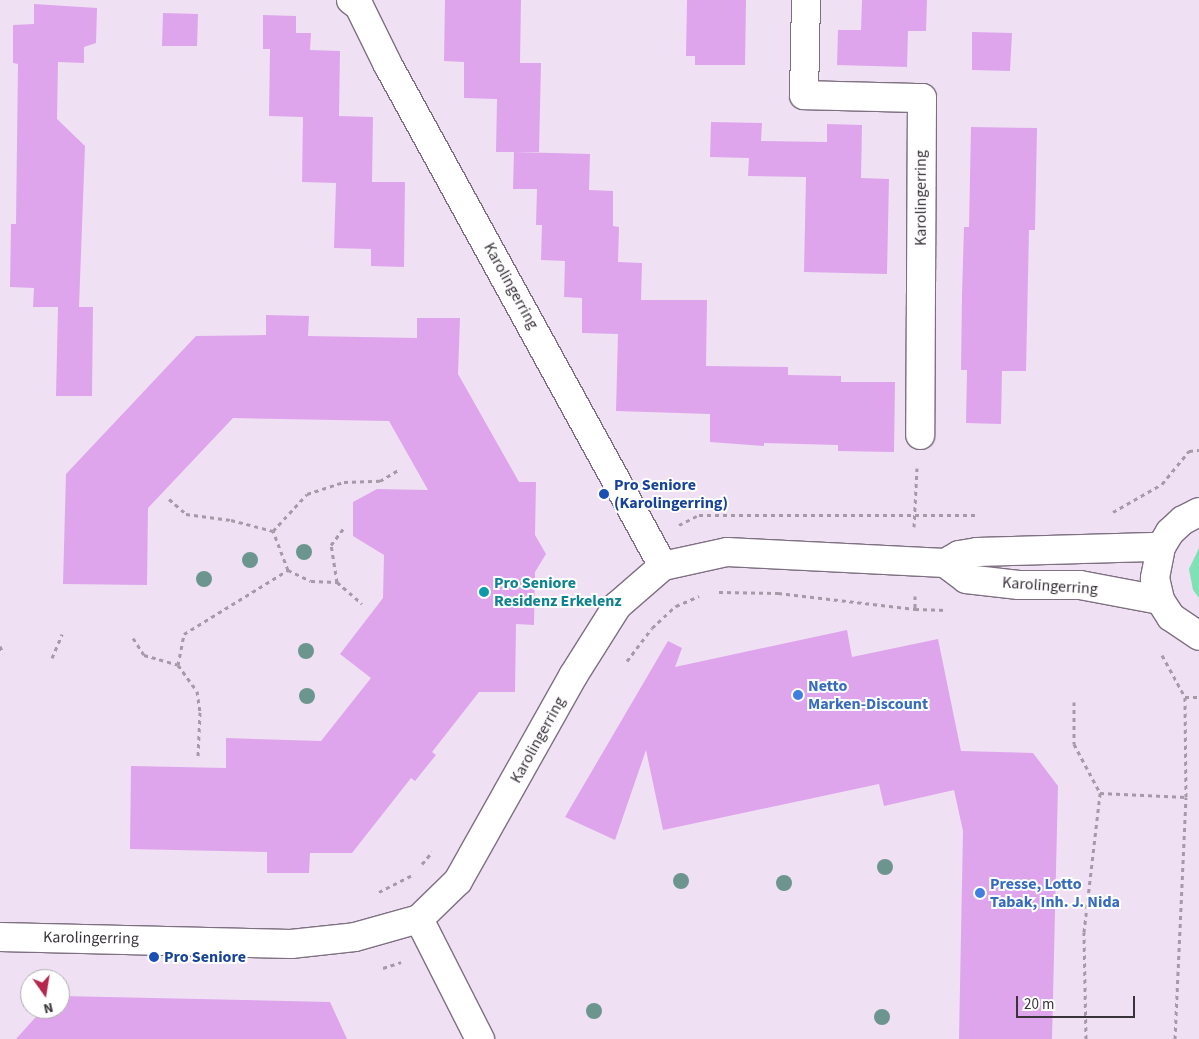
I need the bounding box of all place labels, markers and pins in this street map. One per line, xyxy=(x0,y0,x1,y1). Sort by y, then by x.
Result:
place label: Pro Seniore (Karolingerring) xyxy=(614,475,728,513)
marker: Pro Seniore (Karolingerring) xyxy=(598,488,610,500)
place label: Pro Seniore Residenz Erkelenz xyxy=(494,573,622,611)
marker: Pro Seniore Residenz Erkelenz xyxy=(478,586,490,598)
place label: Netto Marken-Discount xyxy=(808,676,928,714)
marker: Netto Marken-Discount xyxy=(792,689,804,701)
place label: Presse, Lotto Tabak, Inh. J. Nida xyxy=(990,874,1120,912)
marker: Presse, Lotto Tabak, Inh. J. Nida xyxy=(974,887,986,899)
place label: Pro Seniore xyxy=(164,947,246,967)
marker: Pro Seniore xyxy=(148,951,160,963)

